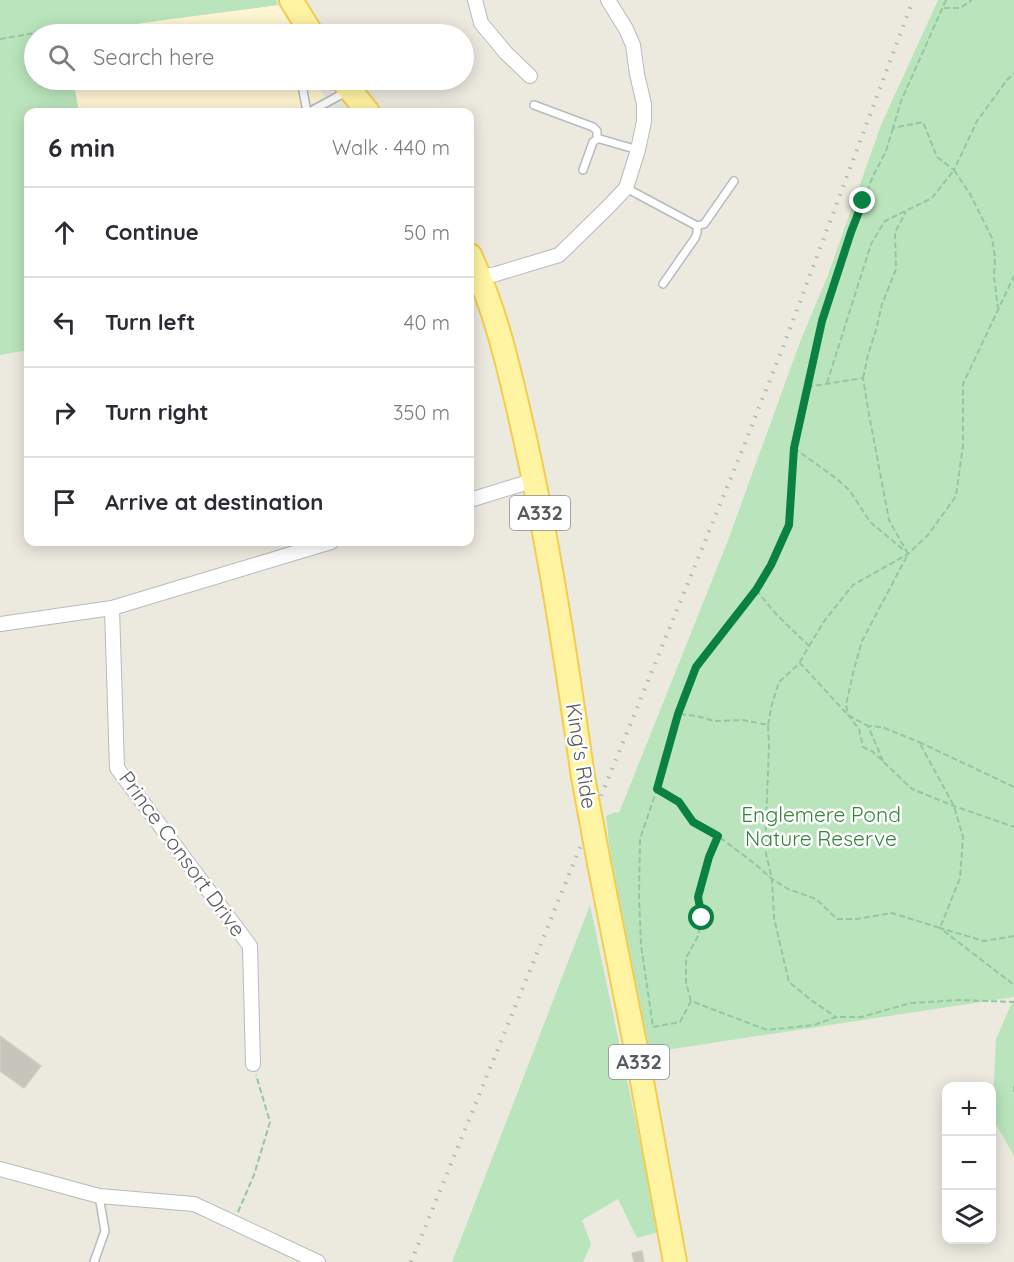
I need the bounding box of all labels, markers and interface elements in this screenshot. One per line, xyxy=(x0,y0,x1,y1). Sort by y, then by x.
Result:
search box xyxy=(24,24,474,90)
icon: search xyxy=(45,41,78,74)
text: Search here xyxy=(93,43,214,71)
text: 6 min xyxy=(48,131,115,164)
text: Walk · 440 m xyxy=(332,135,450,160)
route end xyxy=(849,187,875,213)
icon: ahead xyxy=(48,216,81,249)
text: Continue xyxy=(105,218,199,246)
text: 50 m xyxy=(404,220,450,245)
icon: left xyxy=(48,306,81,339)
text: Turn left xyxy=(105,308,195,336)
text: 40 m xyxy=(404,310,450,335)
icon: right xyxy=(48,396,81,429)
text: Turn right xyxy=(105,398,209,426)
text: 350 m xyxy=(393,400,450,425)
icon: arrive xyxy=(48,486,81,519)
text: Arrive at destination xyxy=(105,488,323,516)
road number: A332 xyxy=(510,496,570,530)
street label: King's Ride xyxy=(561,701,603,811)
street label: Prince Consort Drive xyxy=(114,766,252,941)
park label: Englemere Pond Nature Reserve xyxy=(741,801,901,851)
route start xyxy=(688,904,714,930)
road number: A332 xyxy=(609,1045,669,1079)
map controls xyxy=(942,1082,996,1244)
button: + xyxy=(942,1082,996,1136)
button: − xyxy=(942,1136,996,1190)
button: layers xyxy=(942,1190,996,1244)

